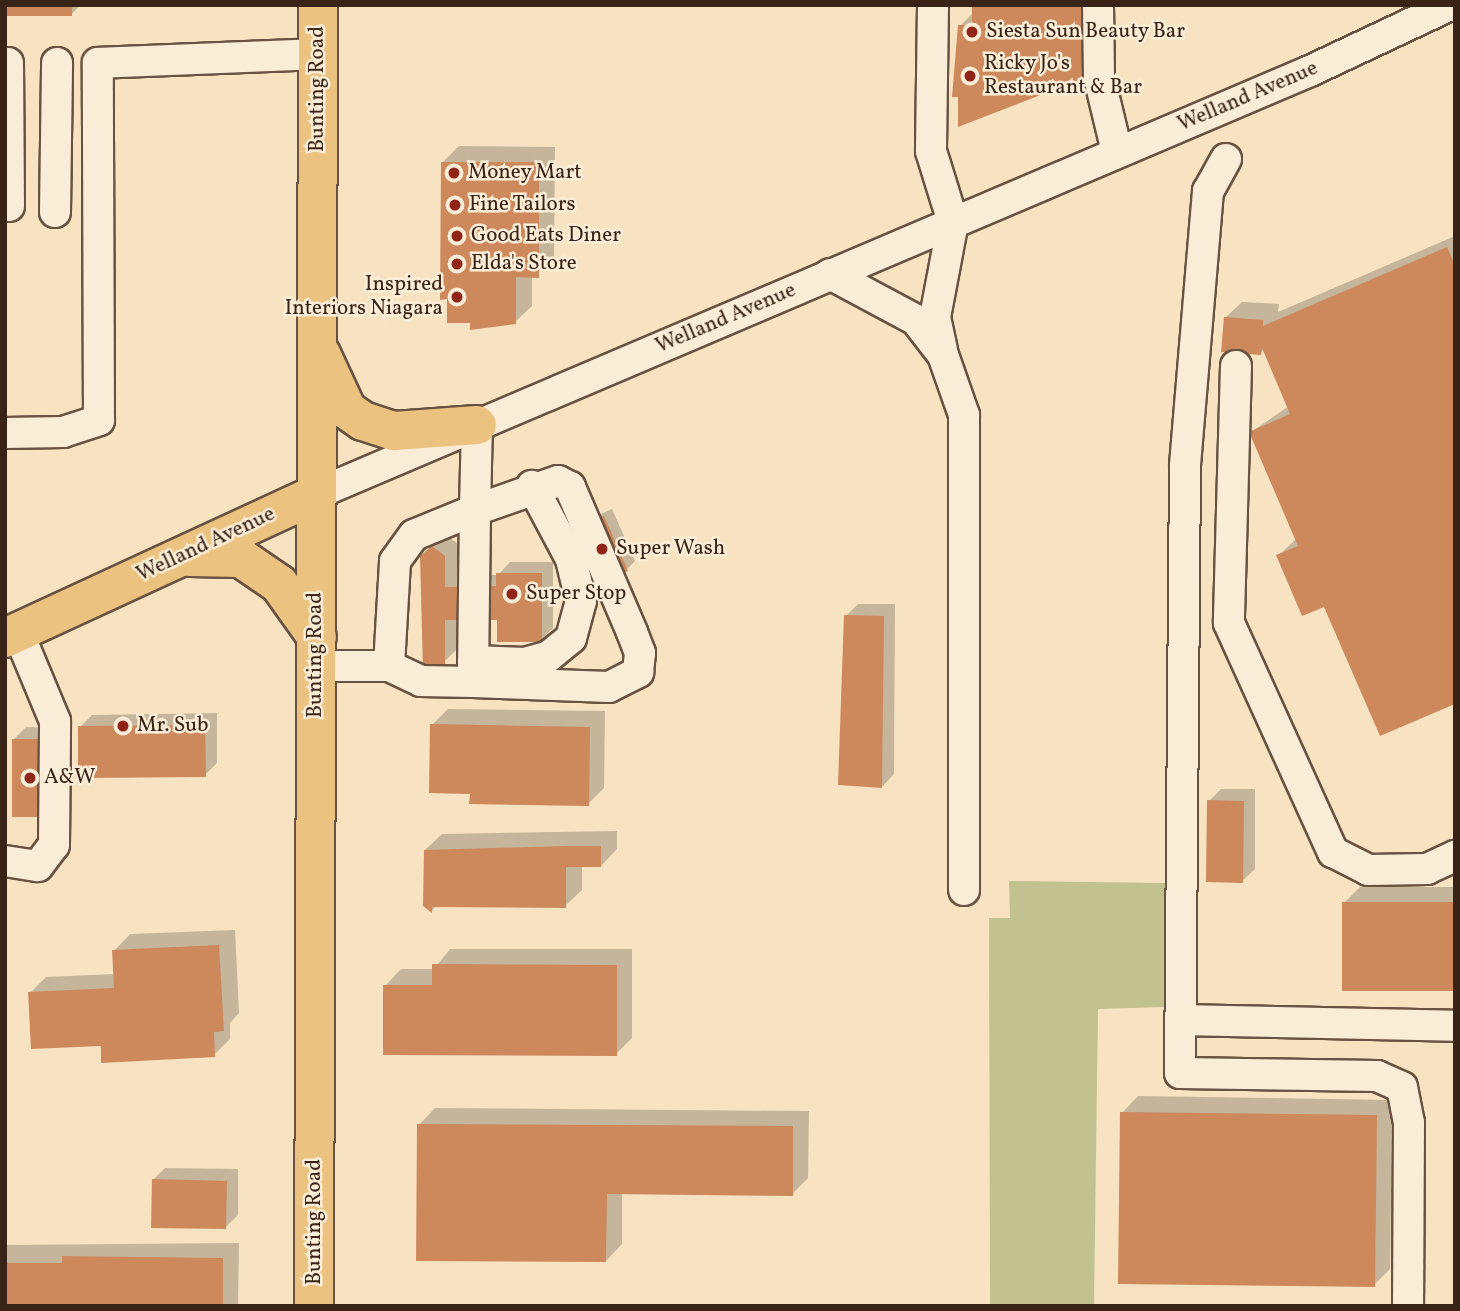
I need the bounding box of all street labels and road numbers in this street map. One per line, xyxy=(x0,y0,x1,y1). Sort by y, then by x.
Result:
street label: Bunting Road xyxy=(305,26,331,152)
street label: Welland Avenue xyxy=(1174,56,1322,138)
street label: Welland Avenue xyxy=(652,278,800,360)
street label: Welland Avenue xyxy=(133,502,279,588)
street label: Bunting Road xyxy=(303,592,329,718)
street label: Bunting Road xyxy=(302,1159,328,1285)

